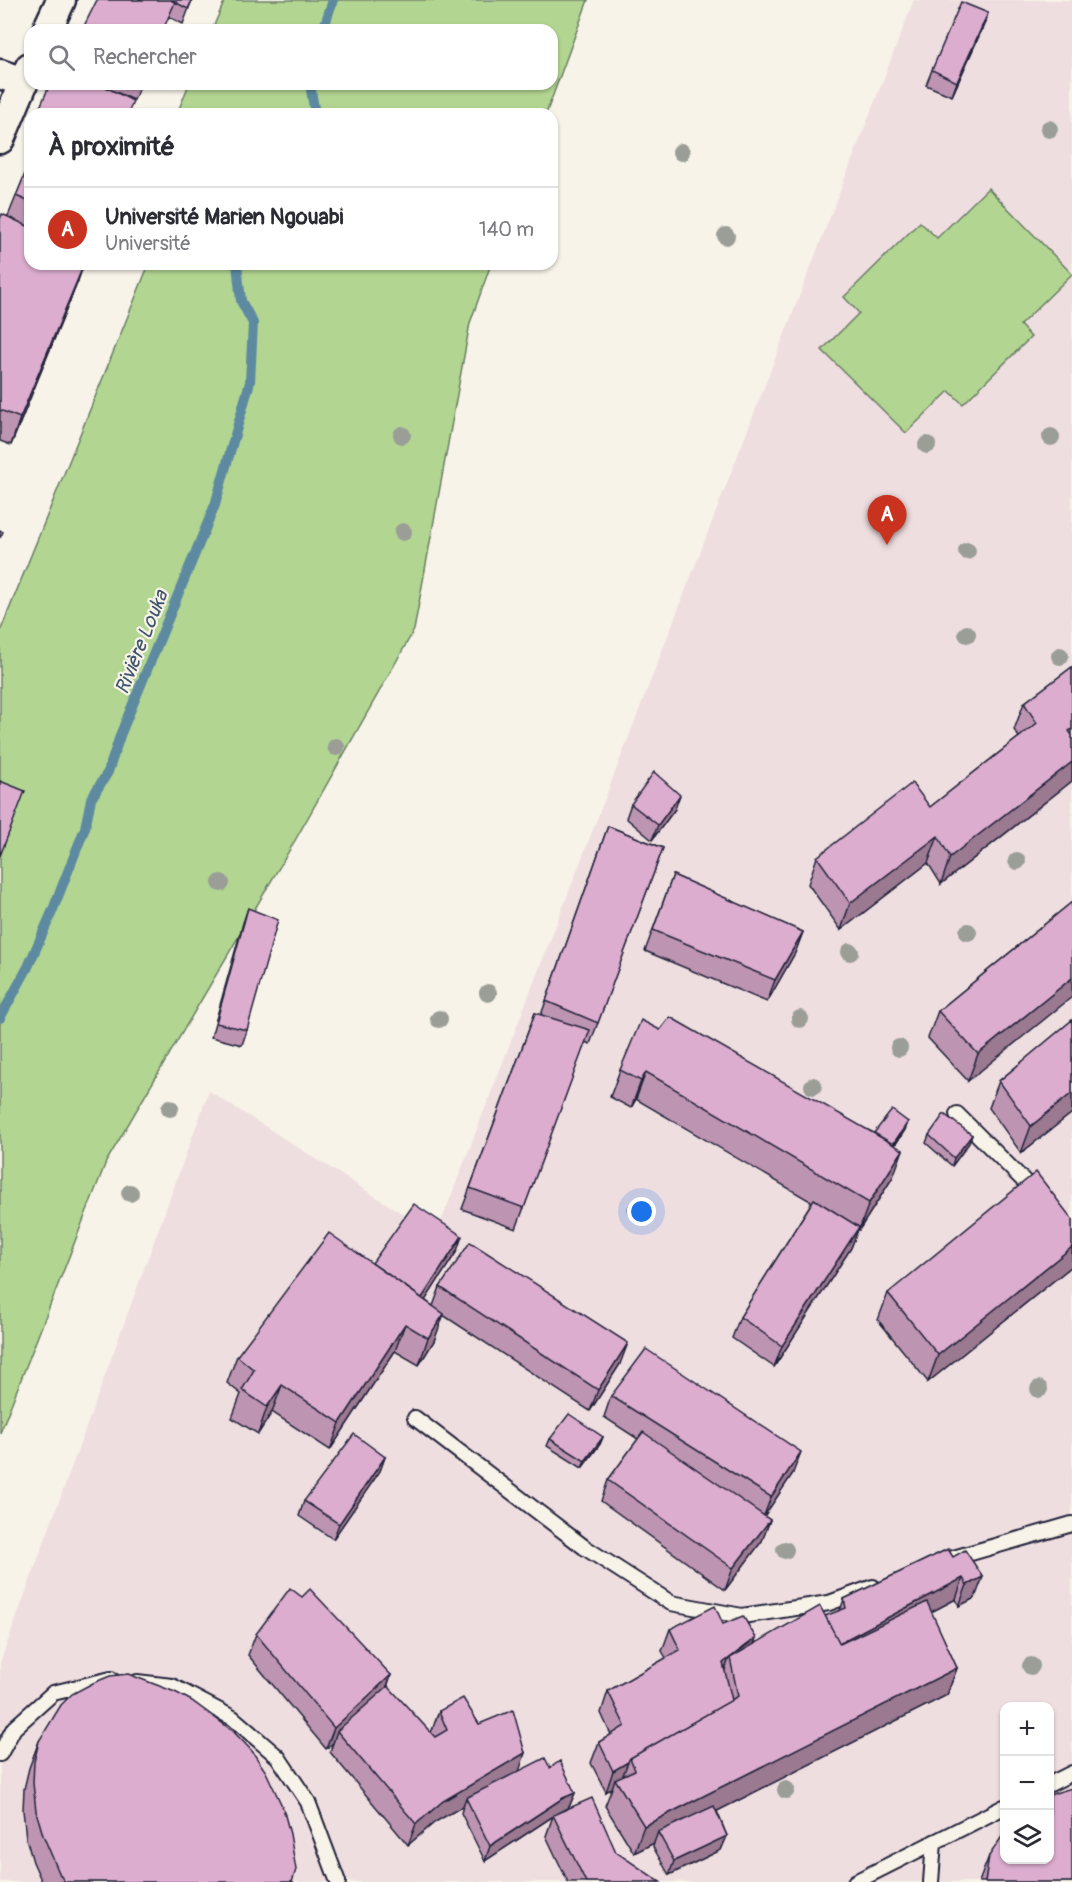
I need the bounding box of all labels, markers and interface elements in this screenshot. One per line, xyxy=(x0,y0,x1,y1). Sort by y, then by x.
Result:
search box xyxy=(24,24,558,90)
icon: search xyxy=(45,41,78,74)
text: Rechercher xyxy=(93,43,197,71)
text: À proximité xyxy=(48,131,175,163)
text: Université Marien Ngouabi xyxy=(105,203,344,231)
text: A xyxy=(61,217,74,242)
text: 140 m xyxy=(479,217,534,242)
text: Université xyxy=(105,231,191,256)
pin: A xyxy=(868,496,906,545)
water label: Rivière Louka xyxy=(109,585,174,698)
your location xyxy=(627,1197,656,1226)
map controls xyxy=(1000,1702,1054,1864)
button: + xyxy=(1000,1702,1054,1756)
button: − xyxy=(1000,1756,1054,1810)
button: layers xyxy=(1000,1810,1054,1864)

